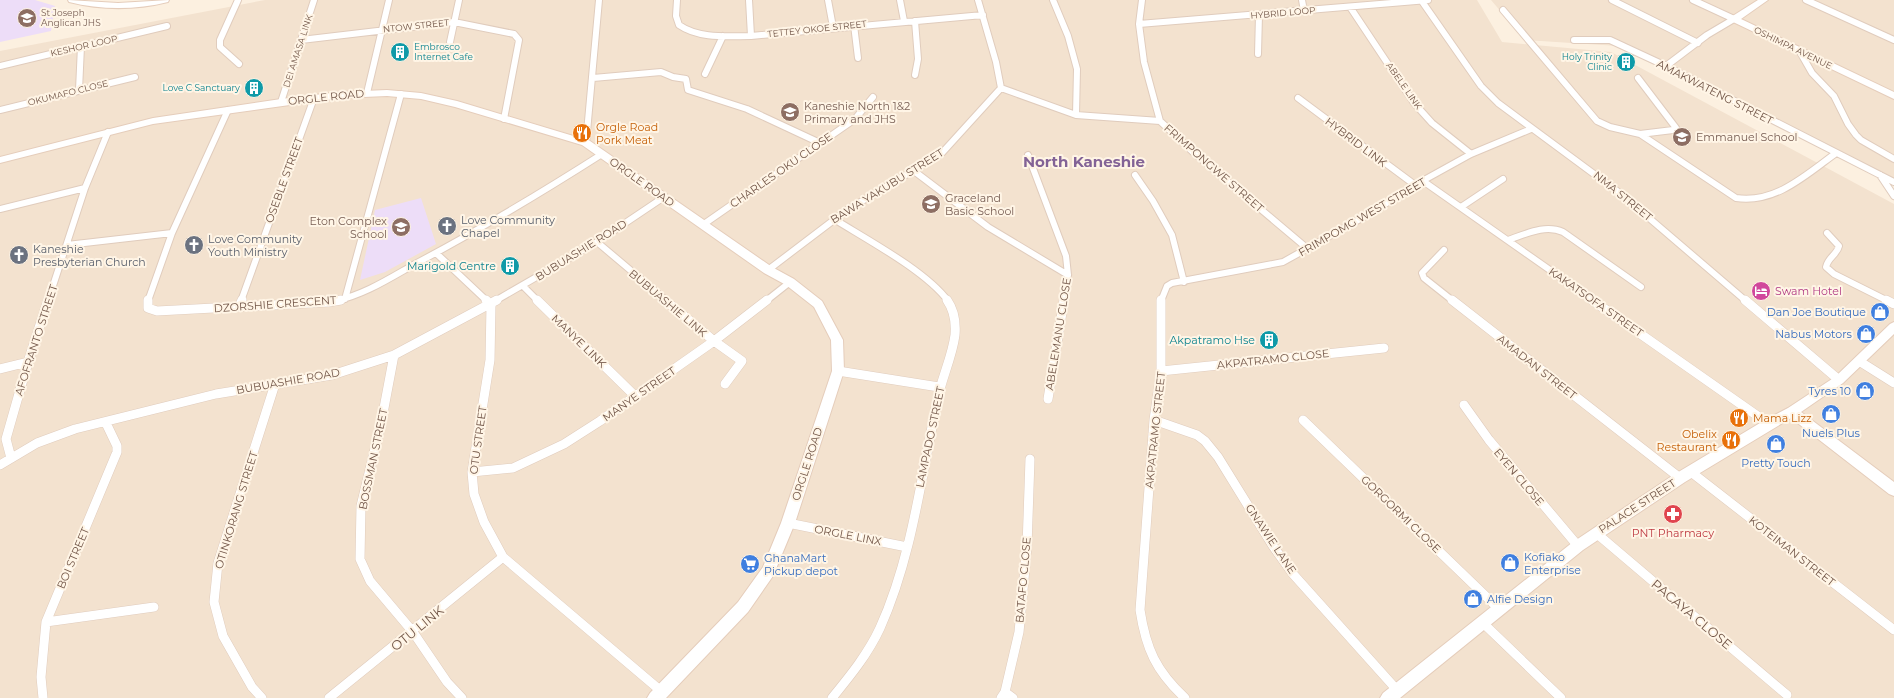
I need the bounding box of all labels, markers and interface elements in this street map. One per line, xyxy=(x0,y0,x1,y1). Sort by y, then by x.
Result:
street label: HYBRID LOOP xyxy=(1250,4,1316,21)
school or university icon: St Joseph Anglican JHS xyxy=(16,7,38,29)
place label: St Joseph Anglican JHS xyxy=(41,7,101,28)
street label: DEI AMASA LINK xyxy=(281,12,315,89)
street label: NTOW STREET xyxy=(382,16,450,34)
street label: TETTEY OKOE STREET xyxy=(767,18,868,39)
street label: OSHIMPA AVENUE xyxy=(1752,24,1834,71)
street label: KESHOR LOOP xyxy=(49,32,118,59)
building icon: Embrosco Internet Cafe xyxy=(389,41,411,63)
place label: Embrosco Internet Cafe xyxy=(414,41,473,62)
place label: Holy Trinity Clinic xyxy=(1562,51,1612,72)
building icon: Holy Trinity Clinic xyxy=(1615,51,1637,73)
street label: AMAKWATENG STREET xyxy=(1654,56,1776,128)
street label: ABELE LINK xyxy=(1384,60,1425,112)
street label: OKUMAFO CLOSE xyxy=(27,77,109,108)
building icon: Love C Sanctuary xyxy=(243,77,265,99)
place label: Love C Sanctuary xyxy=(162,82,240,93)
street label: ORGLE ROAD xyxy=(287,86,365,108)
place label: Kaneshie North 1&2 Primary and JHS xyxy=(804,99,910,126)
school or university icon: Kaneshie North 1&2 Primary and JHS xyxy=(779,101,801,123)
street label: HYBRID LINK xyxy=(1322,114,1390,170)
place label: Orgle Road Pork Meat xyxy=(596,120,658,147)
street label: FRIMPONGWE STREET xyxy=(1161,121,1267,216)
restaurant icon: Orgle Road Pork Meat xyxy=(571,122,593,144)
school or university icon: Emmanuel School xyxy=(1671,126,1693,148)
street label: CHARLES OKU CLOSE xyxy=(727,129,835,211)
place label: Emmanuel School xyxy=(1696,130,1798,144)
street label: OSEBLE STREET xyxy=(262,135,306,225)
street label: BAWA YAKUBU STREET xyxy=(828,145,947,227)
district label: North Kaneshie xyxy=(1023,152,1145,171)
street label: ORGLE ROAD xyxy=(607,154,677,210)
street label: NMA STREET xyxy=(1591,168,1656,225)
street label: FRIMPOMG WEST STREET xyxy=(1296,174,1429,259)
place label: Graceland Basic School xyxy=(945,191,1014,218)
school or university icon: Graceland Basic School xyxy=(920,193,942,215)
place label: Love Community Chapel xyxy=(461,213,555,240)
place label: Eton Complex School xyxy=(309,214,387,241)
church icon: Love Community Chapel xyxy=(436,215,458,237)
school or university icon: Eton Complex School xyxy=(390,216,412,238)
street label: BUBUASHIE ROAD xyxy=(533,216,629,284)
place label: Love Community Youth Ministry xyxy=(208,232,302,259)
church icon: Love Community Youth Ministry xyxy=(183,234,205,256)
place label: Kaneshie Presbyterian Church xyxy=(33,242,146,269)
church icon: Kaneshie Presbyterian Church xyxy=(8,244,30,266)
building icon: Marigold Centre xyxy=(499,255,521,277)
place label: Marigold Centre xyxy=(407,259,496,273)
street label: KAKATSOFA STREET xyxy=(1546,264,1646,340)
street label: BUBUASHIE LINK xyxy=(626,266,710,340)
street label: ABELEMANU CLOSE xyxy=(1042,277,1074,391)
hotel icon: Swam Hotel xyxy=(1750,280,1772,302)
street label: AFOFRANTO STREET xyxy=(11,282,61,397)
place label: Swam Hotel xyxy=(1775,284,1842,298)
street label: DZORSHIE CRESCENT xyxy=(213,293,337,315)
shop icon: Dan Joe Boutique xyxy=(1869,301,1891,323)
place label: Dan Joe Boutique xyxy=(1767,305,1866,319)
street label: MANYE LINK xyxy=(549,311,609,371)
shop icon: Nabus Motors xyxy=(1855,323,1877,345)
place label: Nabus Motors xyxy=(1775,327,1853,341)
building icon: Akpatramo Hse xyxy=(1258,329,1280,351)
street label: AMADAN STREET xyxy=(1495,332,1580,403)
place label: Akpatramo Hse xyxy=(1169,333,1255,347)
street label: AKPATRAMO CLOSE xyxy=(1216,346,1330,372)
street label: MANYE STREET xyxy=(600,363,679,424)
street label: BUBUASHIE ROAD xyxy=(235,365,341,397)
street label: AKPATRAMO STREET xyxy=(1142,370,1168,489)
shop icon: Tyres 10 xyxy=(1854,380,1876,402)
street label: LAMPADO STREET xyxy=(912,384,948,489)
place label: Tyres 10 xyxy=(1808,384,1851,398)
shop icon: Nuels Plus xyxy=(1820,403,1842,425)
street label: OTU STREET xyxy=(466,404,490,475)
street label: BOSSMAN STREET xyxy=(355,406,391,511)
restaurant icon: Mama Lizz xyxy=(1728,407,1750,429)
place label: Mama Lizz xyxy=(1753,411,1812,425)
street label: ORGLE ROAD xyxy=(789,425,825,503)
place label: Nuels Plus xyxy=(1802,426,1861,440)
place label: Obelix Restaurant xyxy=(1657,427,1718,454)
restaurant icon: Obelix Restaurant xyxy=(1720,429,1742,451)
shop icon: Pretty Touch xyxy=(1765,433,1787,455)
street label: EYEN CLOSE xyxy=(1491,445,1547,509)
street label: OTINKORANG STREET xyxy=(211,449,261,571)
place label: Pretty Touch xyxy=(1741,456,1811,470)
street label: GORGORMI CLOSE xyxy=(1358,472,1444,556)
street label: PALACE STREET xyxy=(1596,475,1679,536)
street label: GNAWIE LANE xyxy=(1242,501,1300,577)
pharmacy icon: PNT Pharmacy xyxy=(1662,503,1684,525)
street label: KOTEIMAN STREET xyxy=(1746,513,1838,589)
street label: ORGLE LINX xyxy=(813,522,884,549)
street label: BOI STREET xyxy=(54,524,93,591)
place label: PNT Pharmacy xyxy=(1632,526,1714,540)
street label: BATAFO CLOSE xyxy=(1012,537,1034,623)
place label: Kofiako Enterprise xyxy=(1524,550,1581,577)
place label: GhanaMart Pickup depot xyxy=(764,551,839,578)
shop icon: Kofiako Enterprise xyxy=(1499,552,1521,574)
supermarket icon: GhanaMart Pickup depot xyxy=(739,553,761,575)
street label: PACAYA CLOSE xyxy=(1648,576,1736,652)
shop icon: Alfie Design xyxy=(1462,588,1484,610)
place label: Alfie Design xyxy=(1487,592,1553,606)
street label: OTU LINK xyxy=(387,601,447,654)

